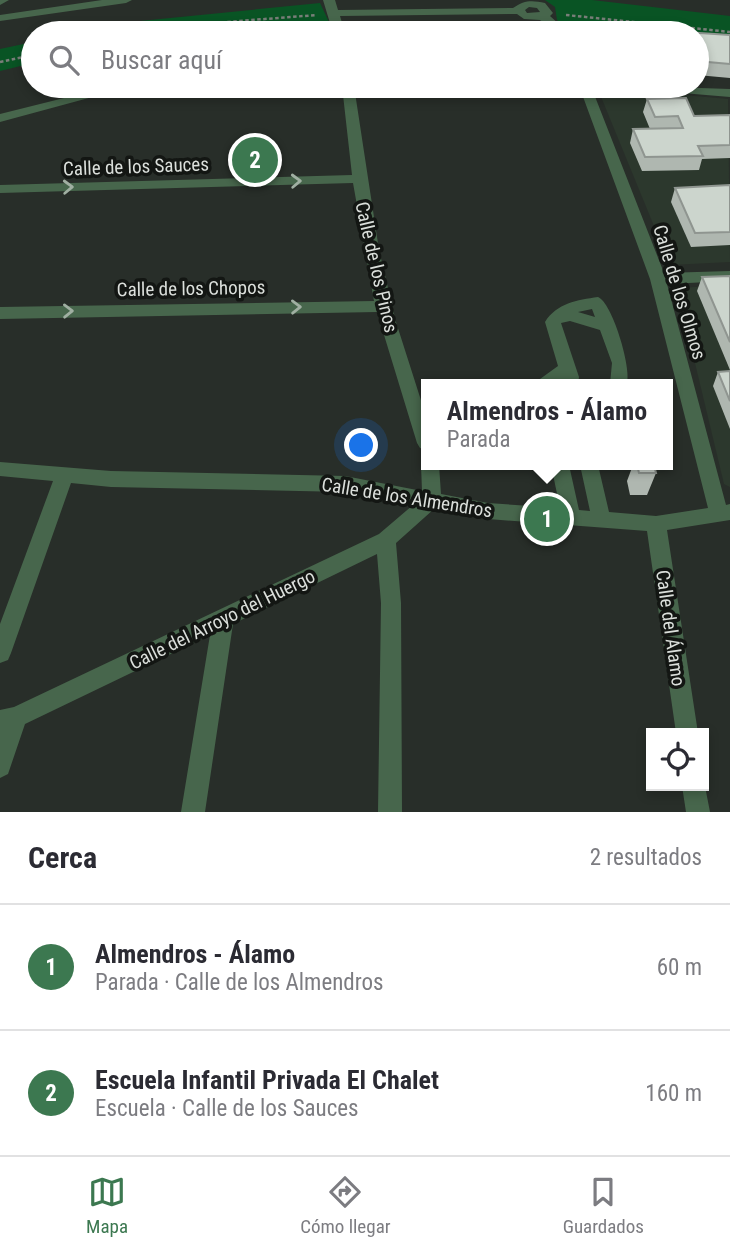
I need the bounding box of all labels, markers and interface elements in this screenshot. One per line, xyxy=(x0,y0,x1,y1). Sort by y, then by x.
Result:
search box xyxy=(21,21,709,98)
icon: search xyxy=(45,41,83,79)
text: Buscar aquí xyxy=(101,45,222,75)
pin: 2 xyxy=(232,134,278,186)
street label: Calle de los Sauces xyxy=(63,152,209,181)
one-way arrow xyxy=(290,173,301,188)
one-way arrow xyxy=(63,179,74,195)
street label: Calle de los Pinos xyxy=(350,199,403,335)
street label: Calle de los Olmos xyxy=(648,222,711,362)
street label: Calle de los Chopos xyxy=(117,276,265,301)
one-way arrow xyxy=(291,299,301,315)
one-way arrow xyxy=(63,304,74,319)
popup xyxy=(421,379,673,470)
text: Almendros - Álamo xyxy=(447,396,647,426)
text: Parada xyxy=(447,426,511,453)
your location xyxy=(344,428,378,462)
street label: Calle de los Almendros xyxy=(320,473,494,522)
pin: 1 xyxy=(524,493,570,545)
street label: Calle del Arroyo del Huergo xyxy=(126,564,319,674)
street label: Calle del Álamo xyxy=(651,568,690,688)
map controls xyxy=(646,728,709,791)
button: locate xyxy=(646,728,709,791)
text: Cerca xyxy=(28,840,97,875)
text: 2 resultados xyxy=(590,844,702,871)
text: Almendros - Álamo xyxy=(95,939,295,969)
text: 1 xyxy=(45,954,57,981)
text: 60 m xyxy=(657,954,702,981)
text: Parada · Calle de los Almendros xyxy=(95,969,384,996)
text: Escuela Infantil Privada El Chalet xyxy=(95,1065,439,1095)
text: 2 xyxy=(45,1080,57,1107)
text: 160 m xyxy=(645,1080,702,1107)
text: Escuela · Calle de los Sauces xyxy=(95,1095,359,1122)
tab: Mapa xyxy=(86,1173,128,1238)
tab: Cómo llegar xyxy=(300,1173,391,1238)
tab: Guardados xyxy=(563,1173,644,1238)

